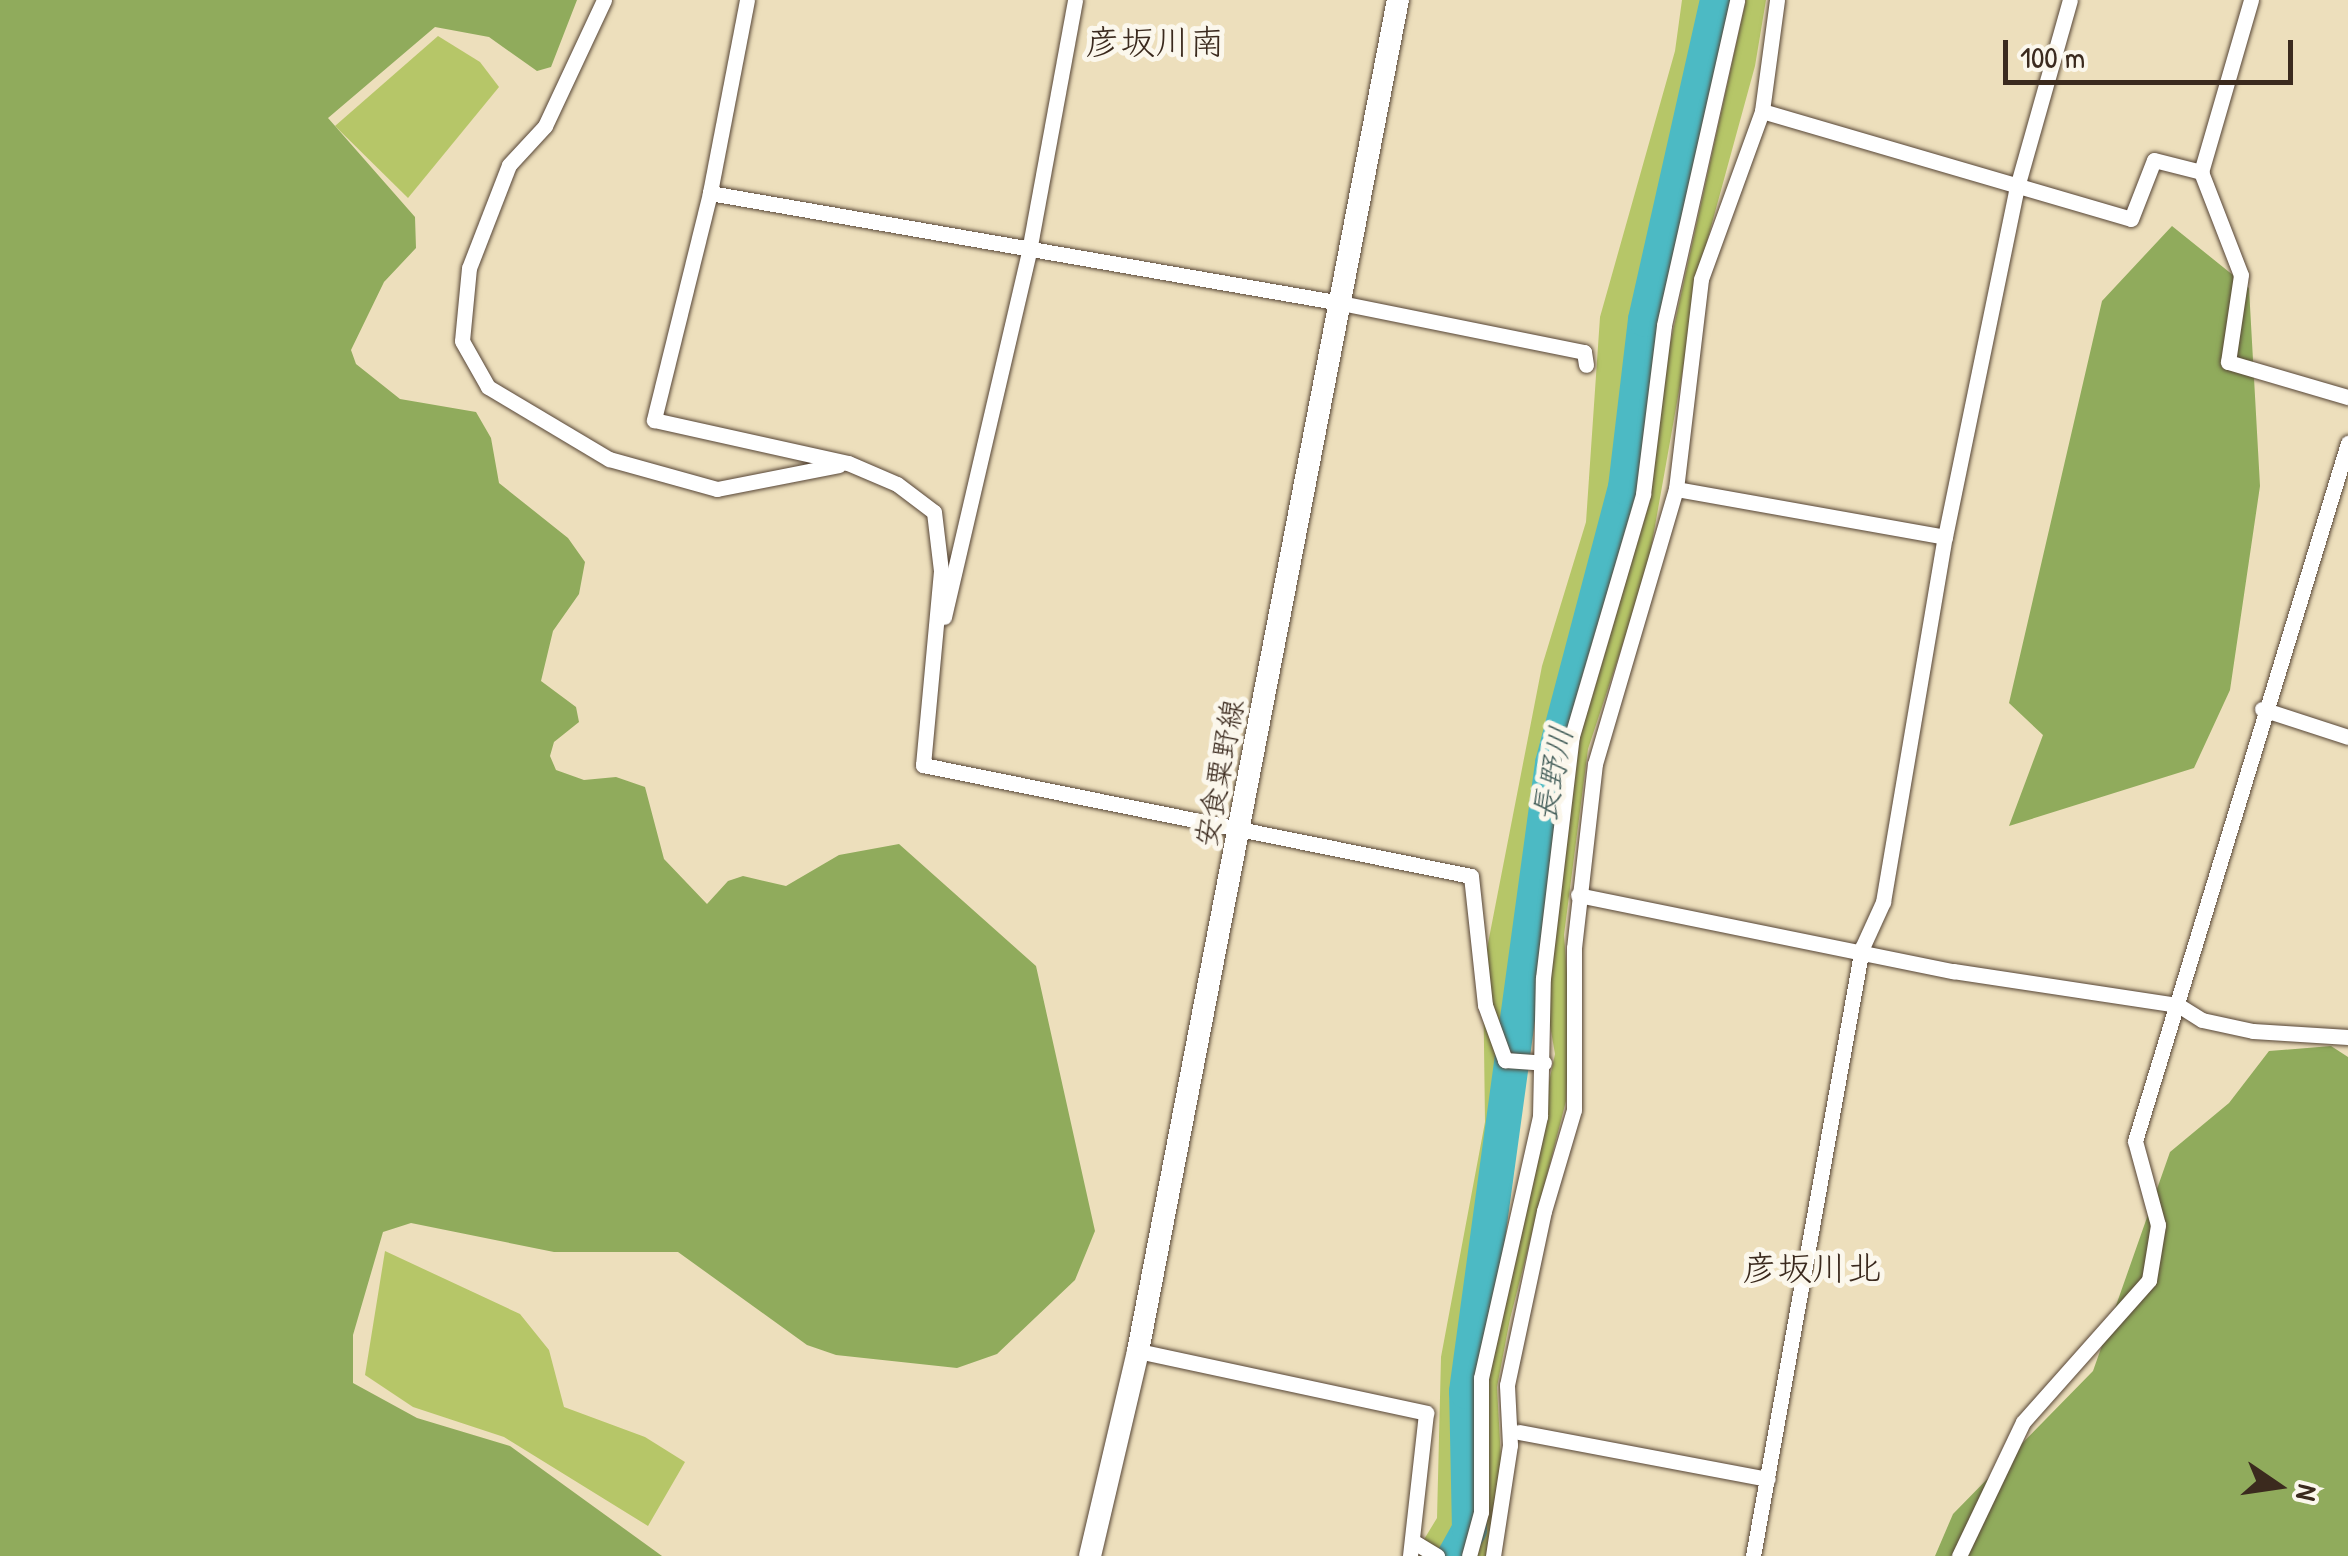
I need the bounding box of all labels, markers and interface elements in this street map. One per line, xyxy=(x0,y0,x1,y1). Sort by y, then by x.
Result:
scale bar xyxy=(2008,20,2298,82)
district label: 彦坂川南 xyxy=(1085,21,1225,63)
text: 100 m xyxy=(2020,37,2085,77)
street label: 安食粟野線 xyxy=(1187,696,1251,850)
water label: 長野川 xyxy=(1525,723,1581,825)
district label: 彦坂川北 xyxy=(1742,1247,1882,1289)
north arrow xyxy=(2228,1436,2328,1536)
text: N xyxy=(2287,1481,2327,1504)

